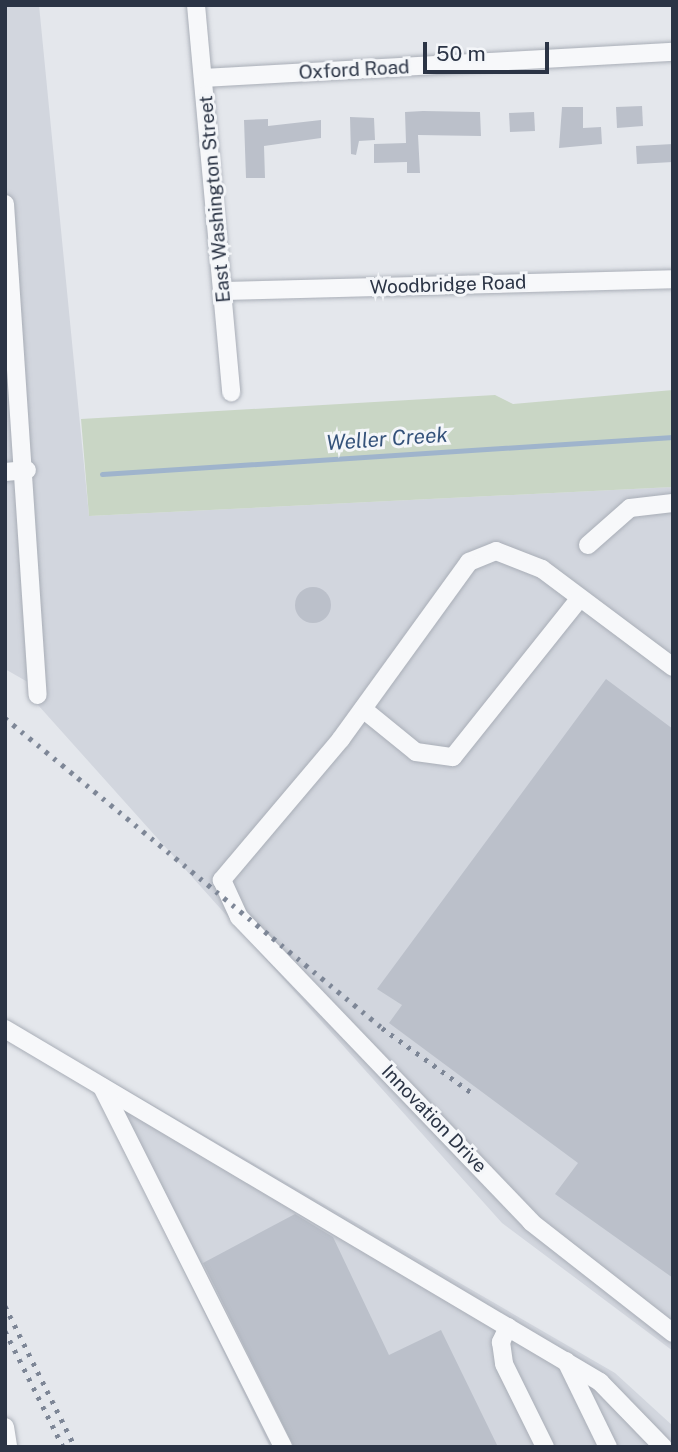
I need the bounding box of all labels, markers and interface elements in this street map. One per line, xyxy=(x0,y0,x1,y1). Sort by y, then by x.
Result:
scale bar xyxy=(426,28,552,72)
text: 50 m xyxy=(436,41,486,66)
street label: Oxford Road xyxy=(298,56,410,84)
street label: East Washington Street xyxy=(195,94,235,304)
street label: Woodbridge Road xyxy=(369,271,527,299)
water label: Weller Creek xyxy=(325,422,449,456)
street label: Innovation Drive xyxy=(377,1060,491,1178)

